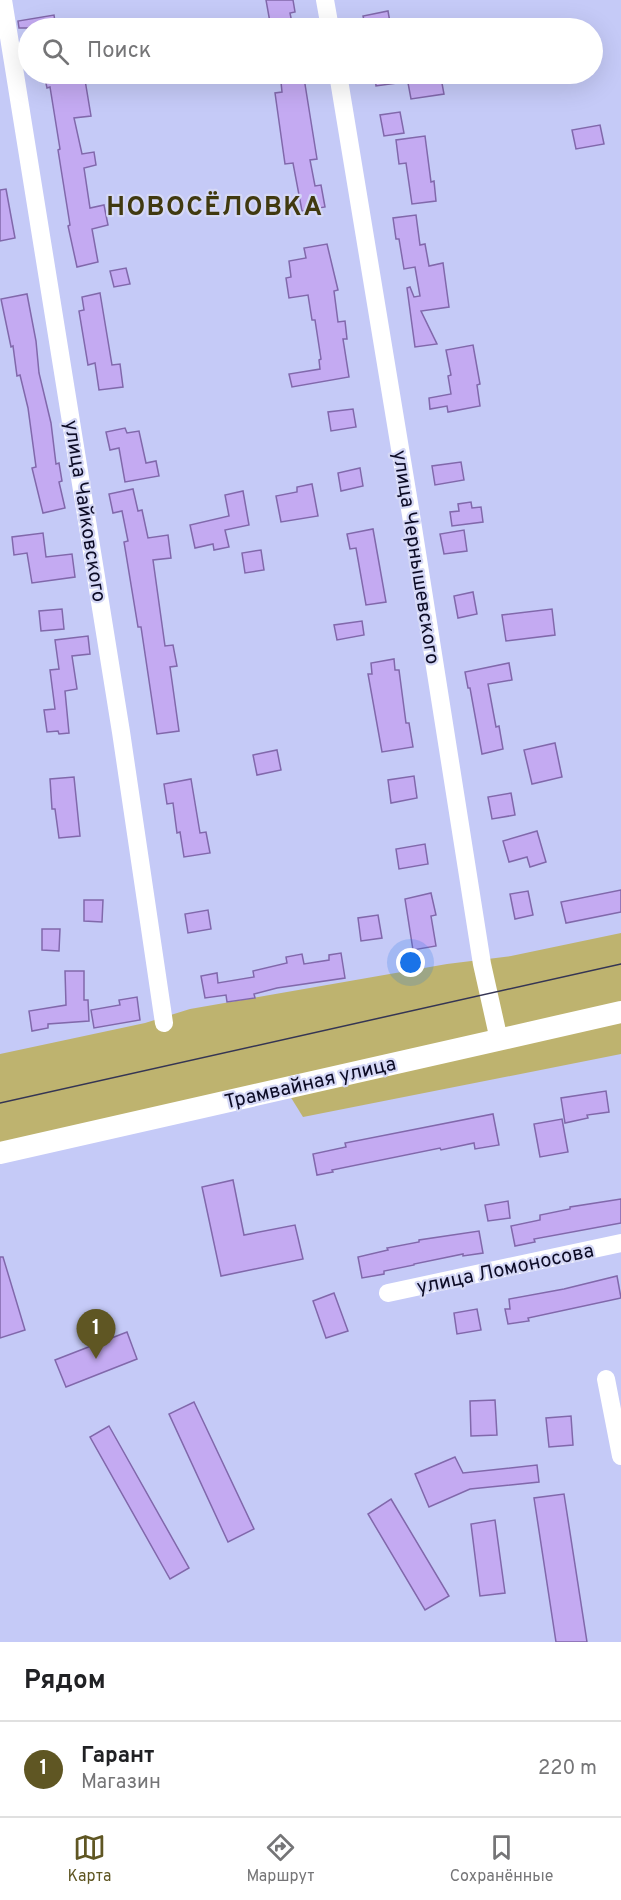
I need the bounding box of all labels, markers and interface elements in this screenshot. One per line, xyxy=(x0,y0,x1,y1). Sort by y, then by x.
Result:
search box xyxy=(18,18,603,84)
icon: search xyxy=(39,35,72,68)
text: Поиск xyxy=(87,38,151,65)
district label: НОВОСЁЛОВКА xyxy=(106,191,324,225)
street label: улица Чайковского xyxy=(57,419,111,604)
street label: улица Чернышевского xyxy=(385,448,445,666)
your location xyxy=(396,948,425,977)
street label: Трамвайная улица xyxy=(222,1052,399,1116)
street label: улица Ломоносова xyxy=(414,1238,596,1301)
pin: 1 xyxy=(76,1310,116,1359)
text: Рядом xyxy=(24,1665,106,1698)
text: Гарант xyxy=(81,1743,155,1770)
text: 1 xyxy=(40,1756,48,1782)
text: 220 m xyxy=(538,1756,597,1782)
text: Магазин xyxy=(81,1770,161,1796)
tab: Карта xyxy=(68,1831,111,1887)
tab: Маршрут xyxy=(246,1831,315,1887)
tab: Сохранённые xyxy=(450,1831,553,1887)

